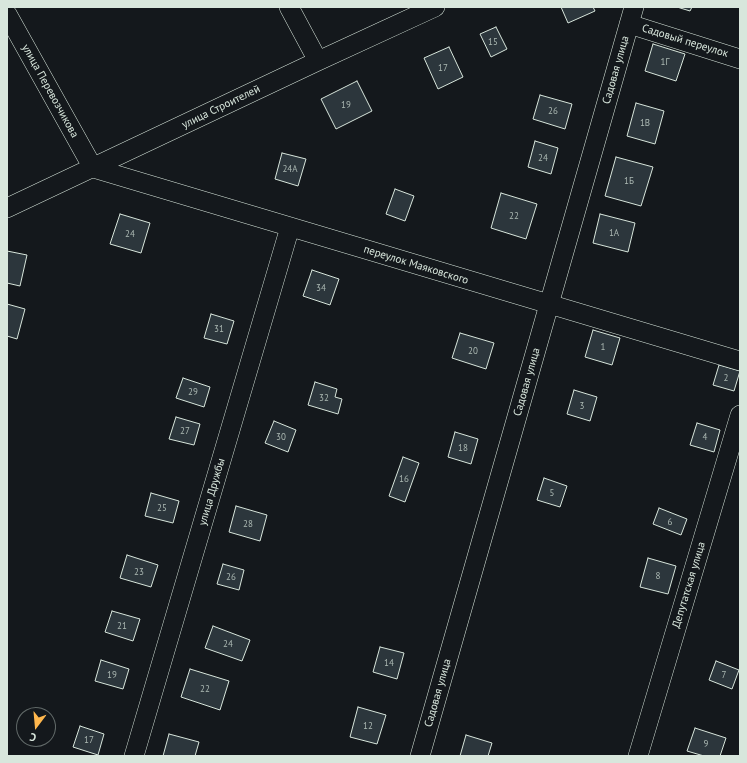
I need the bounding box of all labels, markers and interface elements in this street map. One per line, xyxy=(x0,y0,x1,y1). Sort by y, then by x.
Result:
street label: Садовый переулок xyxy=(640,22,730,60)
street label: Садовая улица xyxy=(600,34,632,106)
house number: 15 xyxy=(488,37,498,47)
street label: улица Перевозчикова xyxy=(19,42,81,140)
house number: 1Г xyxy=(661,57,669,67)
house number: 17 xyxy=(438,63,448,73)
street label: улица Строителей xyxy=(180,82,262,132)
house number: 19 xyxy=(341,100,351,110)
house number: 26 xyxy=(548,106,558,116)
house number: 1В xyxy=(640,118,650,128)
house number: 24 xyxy=(538,153,548,163)
house number: 24А xyxy=(282,164,298,174)
house number: 1Б xyxy=(624,176,634,186)
house number: 22 xyxy=(509,211,519,221)
house number: 1А xyxy=(609,228,619,238)
house number: 24 xyxy=(125,229,135,239)
street label: переулок Маяковского xyxy=(362,243,470,287)
house number: 34 xyxy=(316,283,326,293)
house number: 31 xyxy=(214,324,224,334)
house number: 1 xyxy=(601,342,605,352)
house number: 20 xyxy=(468,346,478,356)
street label: Садовая улица xyxy=(511,346,543,418)
house number: 2 xyxy=(724,373,728,383)
house number: 29 xyxy=(188,387,198,397)
house number: 32 xyxy=(319,393,329,403)
house number: 3 xyxy=(580,401,584,411)
house number: 27 xyxy=(180,426,190,436)
house number: 30 xyxy=(276,432,286,442)
house number: 4 xyxy=(703,432,707,442)
house number: 18 xyxy=(458,443,468,453)
street label: улица Дружбы xyxy=(196,457,228,527)
house number: 16 xyxy=(399,474,409,484)
house number: 5 xyxy=(550,488,554,498)
house number: 25 xyxy=(157,503,167,513)
house number: 6 xyxy=(668,517,672,527)
house number: 28 xyxy=(243,519,253,529)
street label: Депутатская улица xyxy=(670,540,708,630)
house number: 23 xyxy=(134,567,144,577)
house number: 8 xyxy=(656,571,660,581)
house number: 26 xyxy=(226,572,236,582)
house number: 21 xyxy=(117,621,127,631)
house number: 24 xyxy=(223,639,233,649)
street label: Садовая улица xyxy=(422,657,454,729)
house number: 14 xyxy=(384,658,394,668)
house number: 19 xyxy=(107,670,117,680)
house number: 7 xyxy=(722,670,726,680)
house number: 22 xyxy=(200,684,210,694)
north arrow xyxy=(16,707,56,747)
house number: 12 xyxy=(363,721,373,731)
text: С xyxy=(28,730,38,745)
house number: 17 xyxy=(84,735,94,745)
house number: 9 xyxy=(704,739,708,749)

